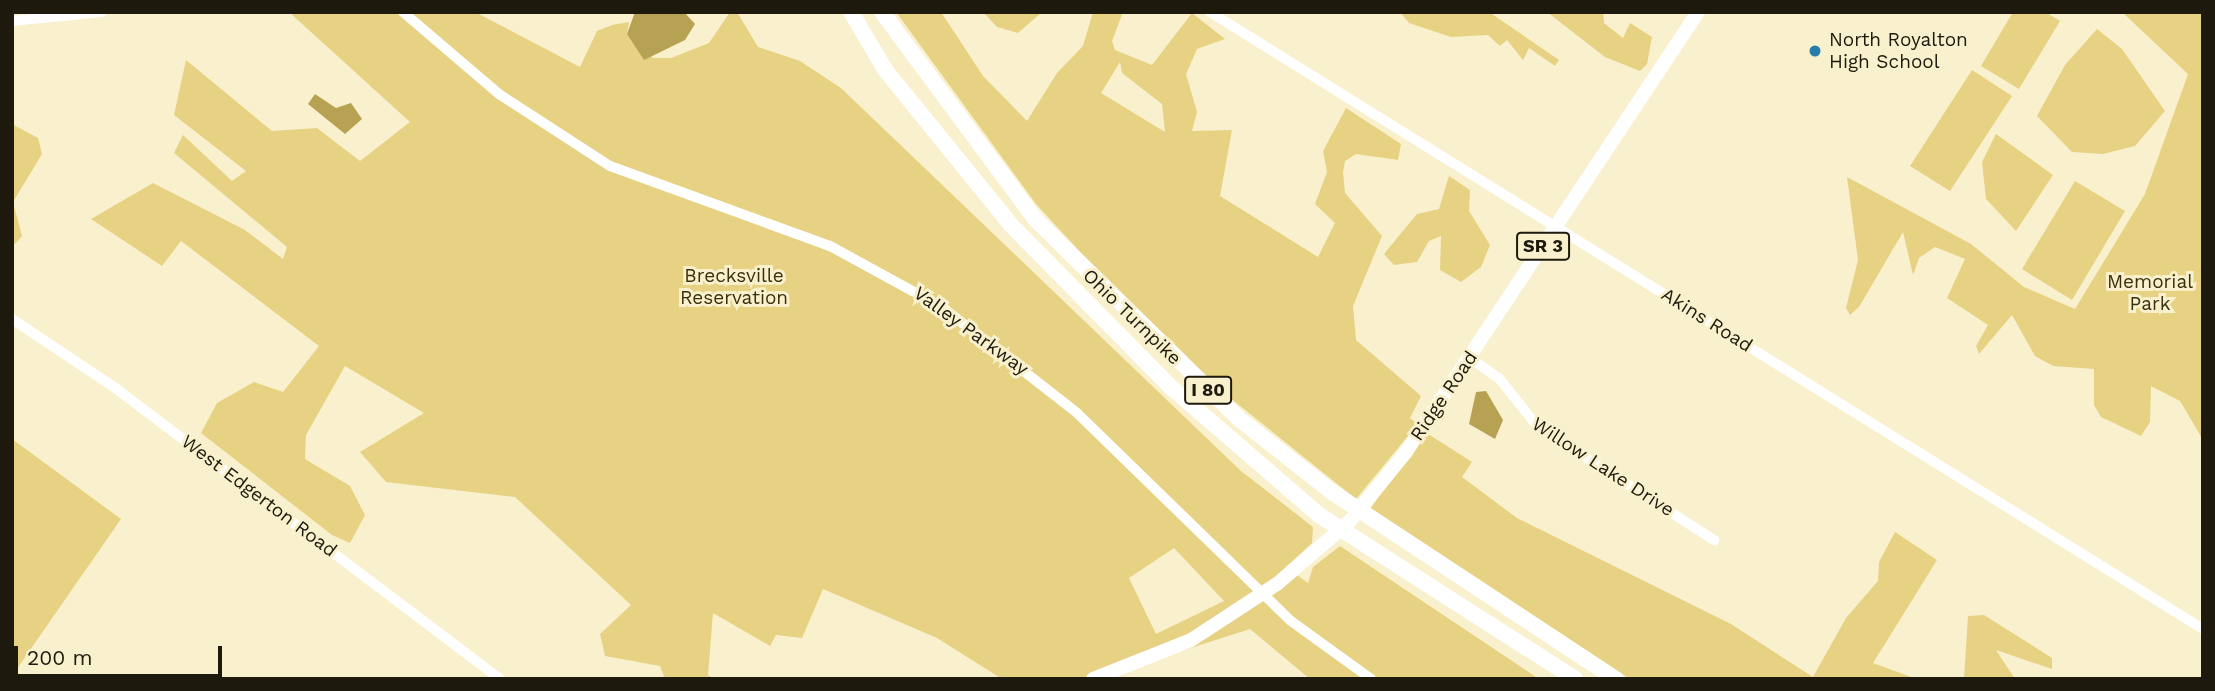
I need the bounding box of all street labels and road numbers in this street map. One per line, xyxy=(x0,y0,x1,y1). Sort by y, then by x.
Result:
road number: SR 3 xyxy=(1515,232,1571,260)
street label: Ohio Turnpike xyxy=(1078,264,1186,370)
street label: Valley Parkway xyxy=(909,282,1033,380)
street label: Akins Road xyxy=(1657,283,1757,357)
street label: Ridge Road xyxy=(1406,347,1482,445)
road number: I 80 xyxy=(1184,376,1232,404)
street label: Willow Lake Drive xyxy=(1527,412,1679,522)
street label: West Edgerton Road xyxy=(177,430,341,562)

